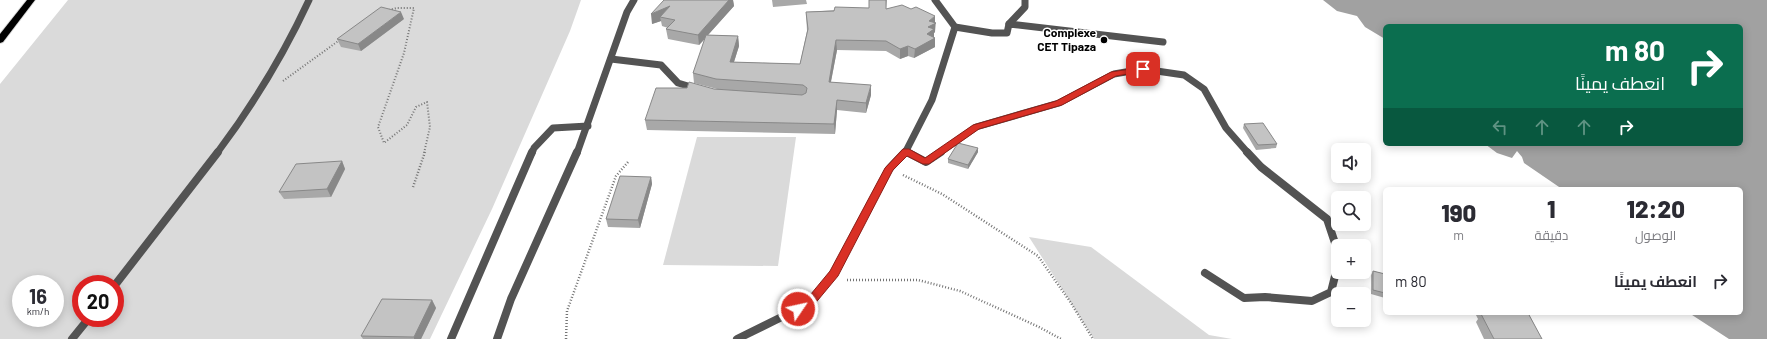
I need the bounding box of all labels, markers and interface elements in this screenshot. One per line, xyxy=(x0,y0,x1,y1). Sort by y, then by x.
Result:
place label: Complexe CET Tipaza xyxy=(1037,25,1096,53)
text: 80 m xyxy=(1605,33,1665,67)
marker: Complexe CET Tipaza xyxy=(1099,35,1109,45)
icon: right xyxy=(1679,40,1731,92)
pin xyxy=(1126,52,1160,86)
icon: arrive xyxy=(1132,58,1154,80)
text: انعطف يمينًا xyxy=(1575,72,1665,94)
icon: left xyxy=(1489,116,1511,138)
icon: ahead xyxy=(1531,116,1553,138)
icon: ahead xyxy=(1573,116,1595,138)
icon: right xyxy=(1615,116,1637,138)
map controls xyxy=(1331,143,1371,327)
button: sound xyxy=(1331,143,1371,183)
button: search xyxy=(1331,191,1371,231)
text: 1 xyxy=(1547,194,1556,223)
text: 12:20 xyxy=(1626,194,1685,223)
text: 190 xyxy=(1441,198,1476,227)
text: m xyxy=(1453,227,1464,243)
text: دقيقة xyxy=(1534,227,1568,243)
text: الوصول xyxy=(1635,227,1676,243)
button: + xyxy=(1331,239,1371,279)
icon: right xyxy=(1709,270,1731,292)
text: 80 m xyxy=(1395,272,1427,290)
text: انعطف يمينًا xyxy=(1614,272,1697,290)
speed limit sign: 20 xyxy=(72,275,124,327)
text: 16 xyxy=(29,284,47,308)
button: − xyxy=(1331,287,1371,327)
position arrow xyxy=(777,288,819,330)
text: km/h xyxy=(27,305,49,317)

